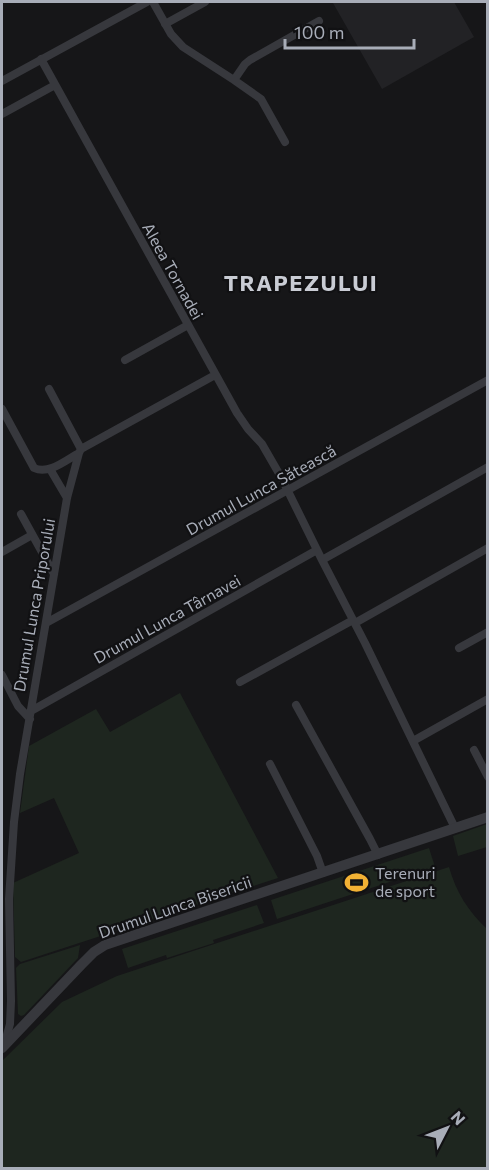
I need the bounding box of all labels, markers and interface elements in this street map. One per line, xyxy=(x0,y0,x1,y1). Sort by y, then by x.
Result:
scale bar xyxy=(285,12,414,50)
text: 100 m xyxy=(294,21,344,43)
street label: Aleea Tornadei xyxy=(139,219,208,322)
district label: TRAPEZULUI xyxy=(224,269,378,296)
street label: Drumul Lunca Sătească xyxy=(183,440,339,539)
street label: Drumul Lunca Priporului xyxy=(9,517,58,693)
street label: Drumul Lunca Târnavei xyxy=(90,570,244,667)
place label: Terenuri de sport xyxy=(375,863,436,900)
sports icon: Terenuri de sport xyxy=(344,869,370,895)
street label: Drumul Lunca Bisericii xyxy=(96,871,254,942)
north arrow xyxy=(417,1098,477,1158)
text: N xyxy=(447,1107,470,1128)

